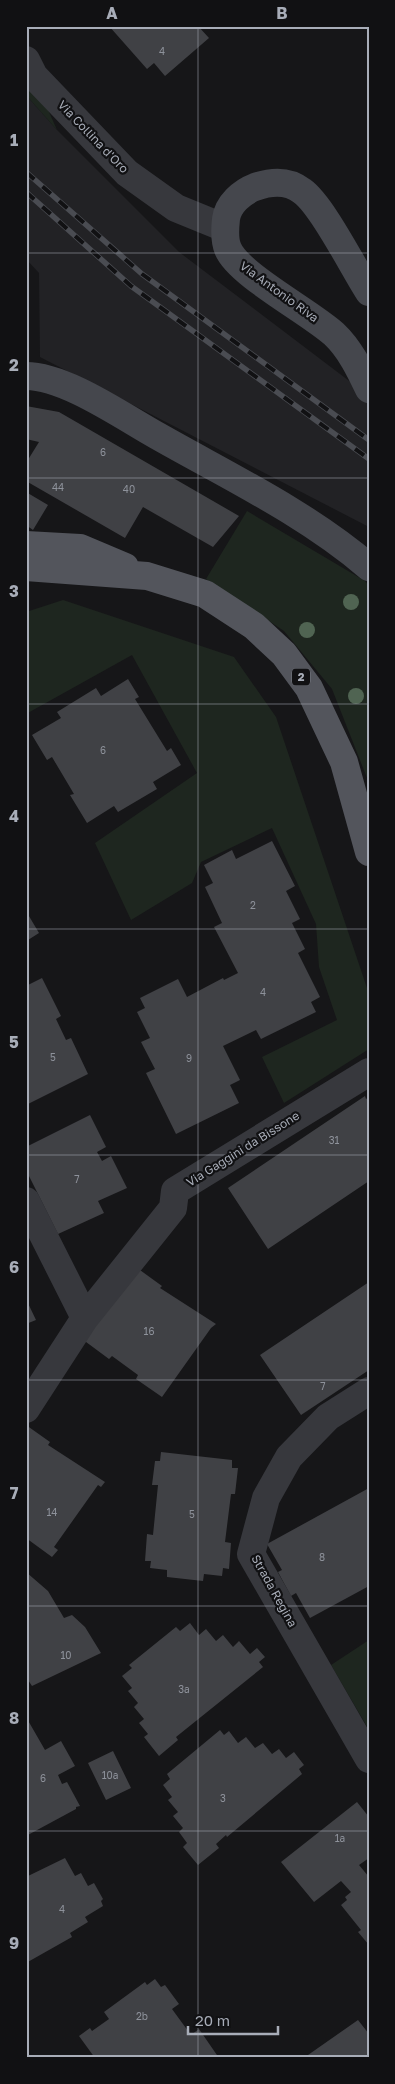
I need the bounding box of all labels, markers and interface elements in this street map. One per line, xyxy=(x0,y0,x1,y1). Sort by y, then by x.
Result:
text: A xyxy=(106,3,118,23)
text: B xyxy=(276,3,288,23)
house number: 4 xyxy=(159,45,165,57)
street label: Via Collina d'Oro xyxy=(55,97,132,176)
text: 1 xyxy=(10,130,18,150)
street label: Via Antonio Riva xyxy=(237,258,322,325)
text: 2 xyxy=(9,355,19,375)
house number: 6 xyxy=(100,446,106,458)
house number: 44 xyxy=(52,481,64,493)
house number: 40 xyxy=(123,483,135,495)
text: 3 xyxy=(9,581,19,601)
road number: 2 xyxy=(292,669,310,686)
house number: 6 xyxy=(100,744,106,756)
text: 4 xyxy=(9,806,19,826)
house number: 2 xyxy=(250,899,256,911)
house number: 4 xyxy=(260,986,266,998)
text: 5 xyxy=(9,1032,19,1052)
house number: 5 xyxy=(50,1051,56,1063)
house number: 9 xyxy=(186,1052,192,1064)
street label: Via Gaggini da Bissone xyxy=(183,1108,302,1190)
house number: 31 xyxy=(329,1134,339,1146)
house number: 7 xyxy=(74,1173,80,1185)
text: 6 xyxy=(9,1257,19,1277)
house number: 16 xyxy=(144,1325,154,1337)
house number: 7 xyxy=(320,1380,326,1392)
text: 7 xyxy=(10,1483,19,1503)
house number: 14 xyxy=(47,1506,57,1518)
house number: 5 xyxy=(189,1508,195,1520)
house number: 8 xyxy=(319,1551,325,1563)
street label: Strada Regina xyxy=(248,1552,301,1630)
house number: 10 xyxy=(60,1649,72,1661)
house number: 3a xyxy=(178,1683,190,1695)
text: 8 xyxy=(9,1708,19,1728)
house number: 10a xyxy=(102,1769,118,1781)
house number: 6 xyxy=(40,1772,46,1784)
house number: 3 xyxy=(220,1792,226,1804)
house number: 1a xyxy=(335,1832,345,1844)
house number: 4 xyxy=(59,1903,65,1915)
text: 9 xyxy=(9,1933,19,1953)
scale bar xyxy=(188,2004,278,2036)
house number: 2b xyxy=(136,2010,148,2022)
text: 20 m xyxy=(195,2011,230,2029)

